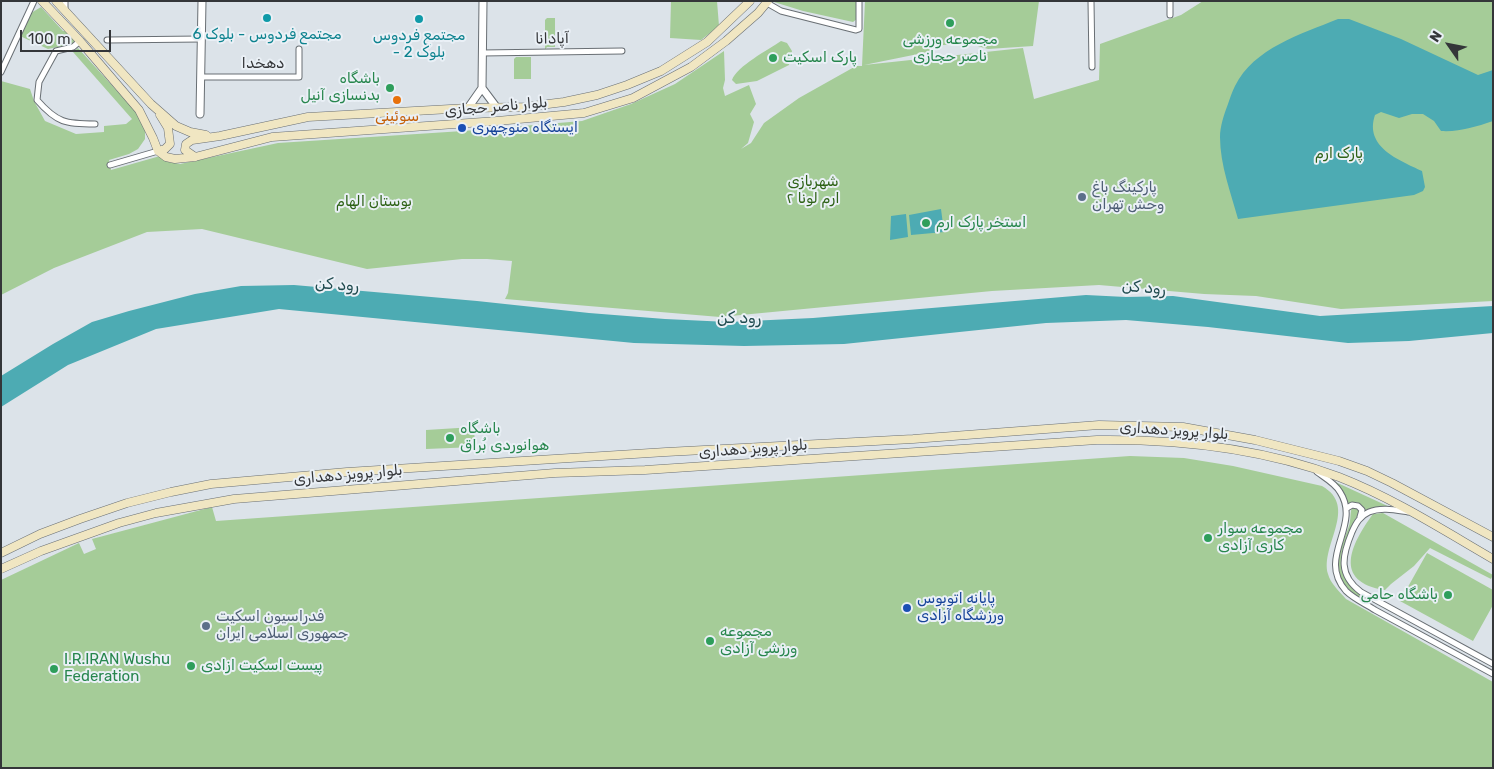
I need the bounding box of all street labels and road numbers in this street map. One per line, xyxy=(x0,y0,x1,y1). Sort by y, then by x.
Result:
street label: آپادانا xyxy=(535,30,569,48)
street label: دهخدا xyxy=(242,55,284,73)
street label: بلوار ناصر حجازی xyxy=(444,94,548,120)
street label: بلوار پرویز دهداری xyxy=(1119,418,1229,444)
street label: بلوار پرویز دهداری xyxy=(698,436,808,462)
street label: بلوار پرویز دهداری xyxy=(293,461,403,489)

